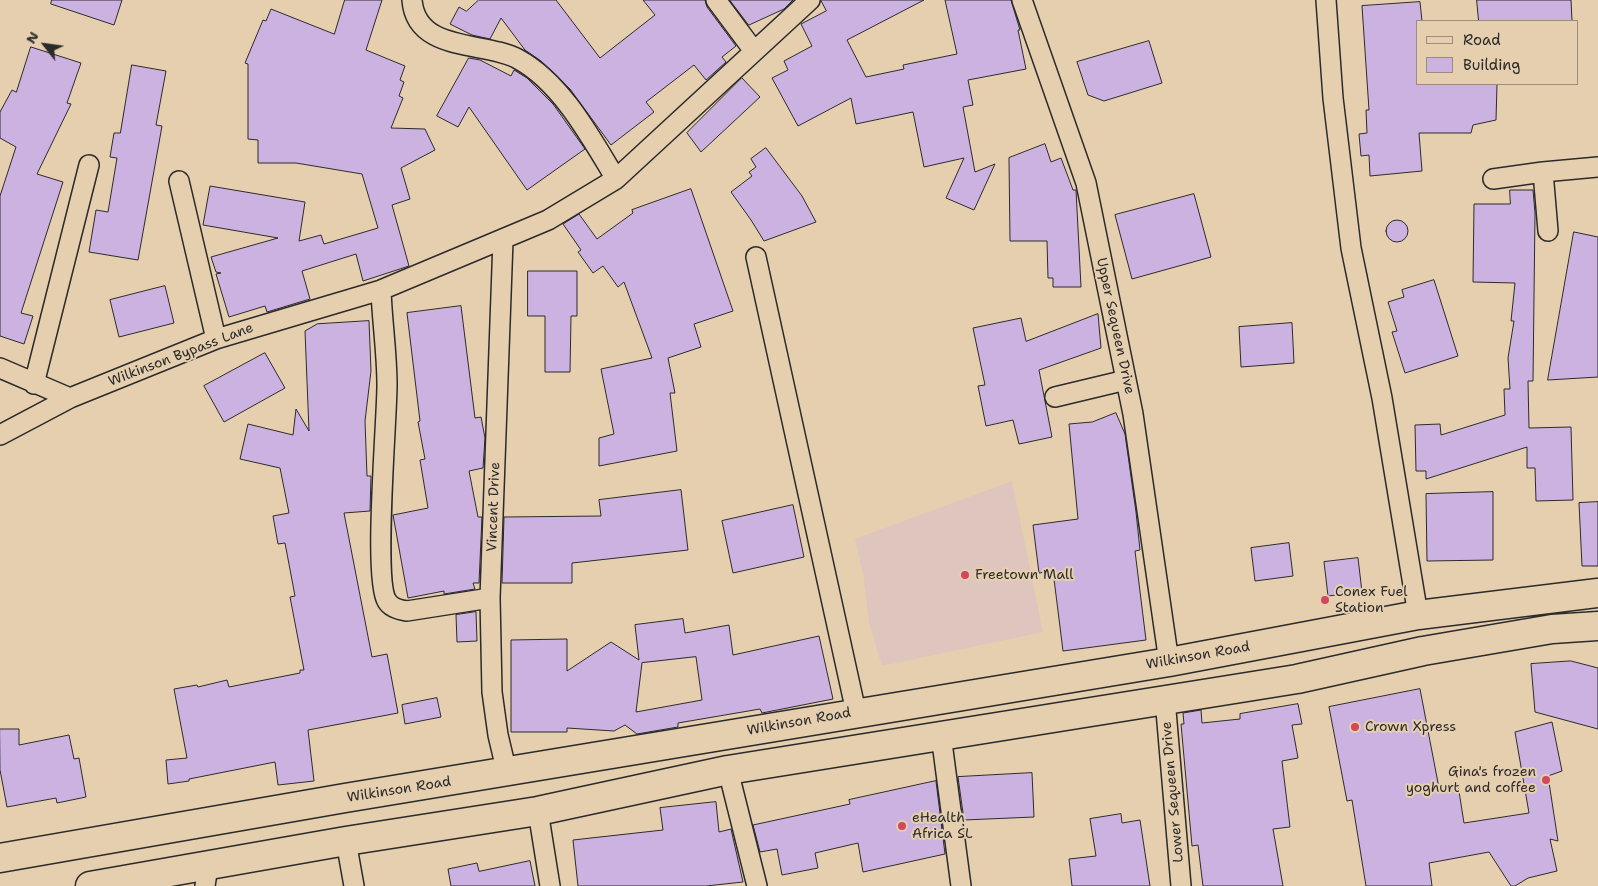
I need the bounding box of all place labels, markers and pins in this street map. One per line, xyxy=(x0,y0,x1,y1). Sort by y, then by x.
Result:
place label: Freetown Mall xyxy=(975,567,1073,583)
marker: Freetown Mall xyxy=(959,569,971,581)
place label: Conex Fuel Station xyxy=(1335,584,1408,616)
marker: Conex Fuel Station xyxy=(1319,594,1331,606)
place label: Crown Xpress xyxy=(1365,719,1456,735)
marker: Crown Xpress xyxy=(1349,721,1361,733)
place label: Gina's frozen yoghurt and coffee xyxy=(1406,764,1536,796)
marker: Gina's frozen yoghurt and coffee xyxy=(1540,774,1552,786)
place label: eHealth Africa SL xyxy=(912,810,973,842)
marker: eHealth Africa SL xyxy=(896,820,908,832)

